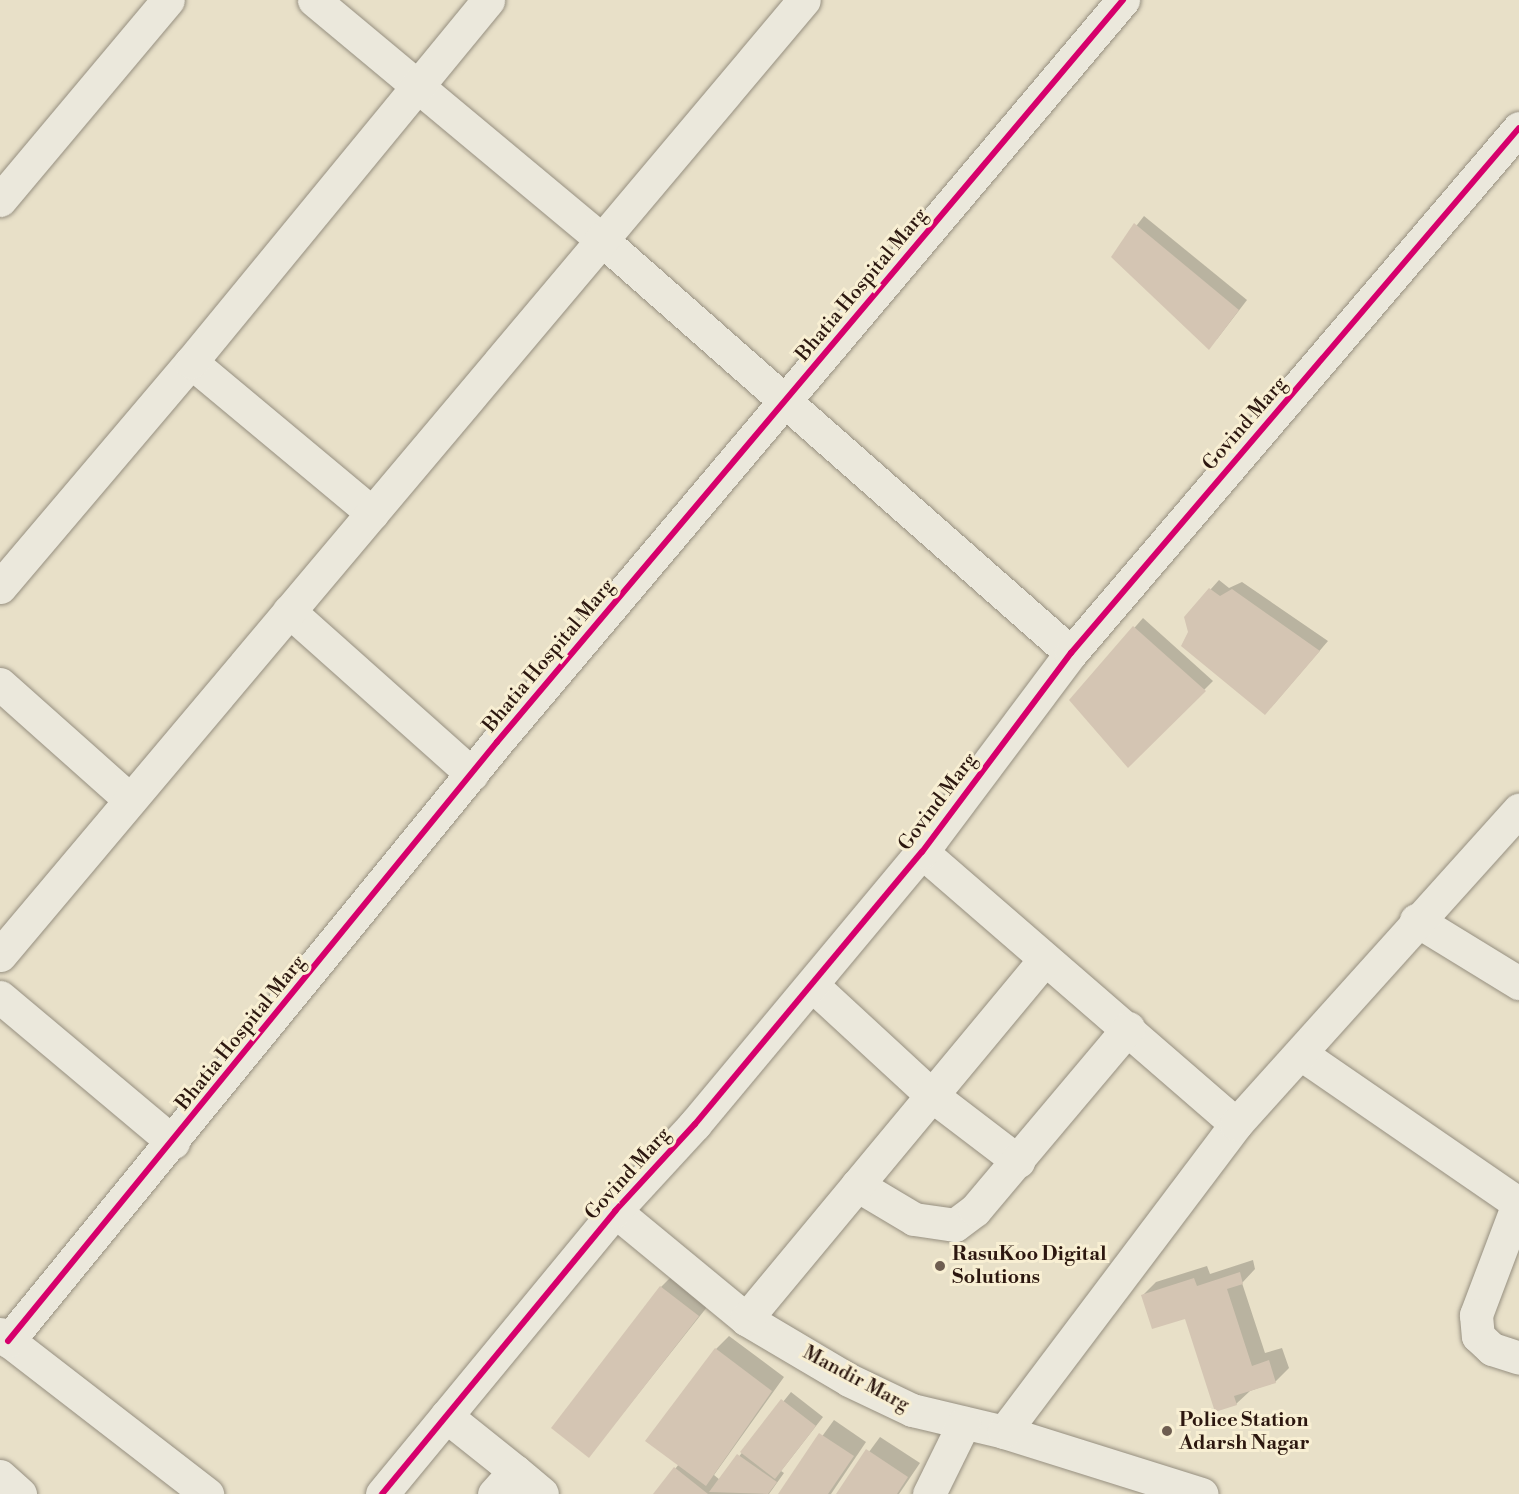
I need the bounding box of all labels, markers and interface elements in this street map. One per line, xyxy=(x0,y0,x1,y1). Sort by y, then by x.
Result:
street label: Bhatia Hospital Marg xyxy=(791,204,933,366)
street label: Govind Marg xyxy=(1198,372,1292,476)
street label: Bhatia Hospital Marg xyxy=(478,575,620,737)
street label: Govind Marg xyxy=(893,748,983,856)
street label: Bhatia Hospital Marg xyxy=(171,951,311,1115)
street label: Govind Marg xyxy=(580,1123,676,1225)
place label: RasuKoo Digital Solutions xyxy=(952,1242,1107,1289)
marker: RasuKoo Digital Solutions xyxy=(933,1259,947,1273)
street label: Mandir Marg xyxy=(799,1341,913,1417)
place label: Police Station Adarsh Nagar xyxy=(1179,1408,1309,1455)
marker: Police Station Adarsh Nagar xyxy=(1160,1424,1174,1438)

